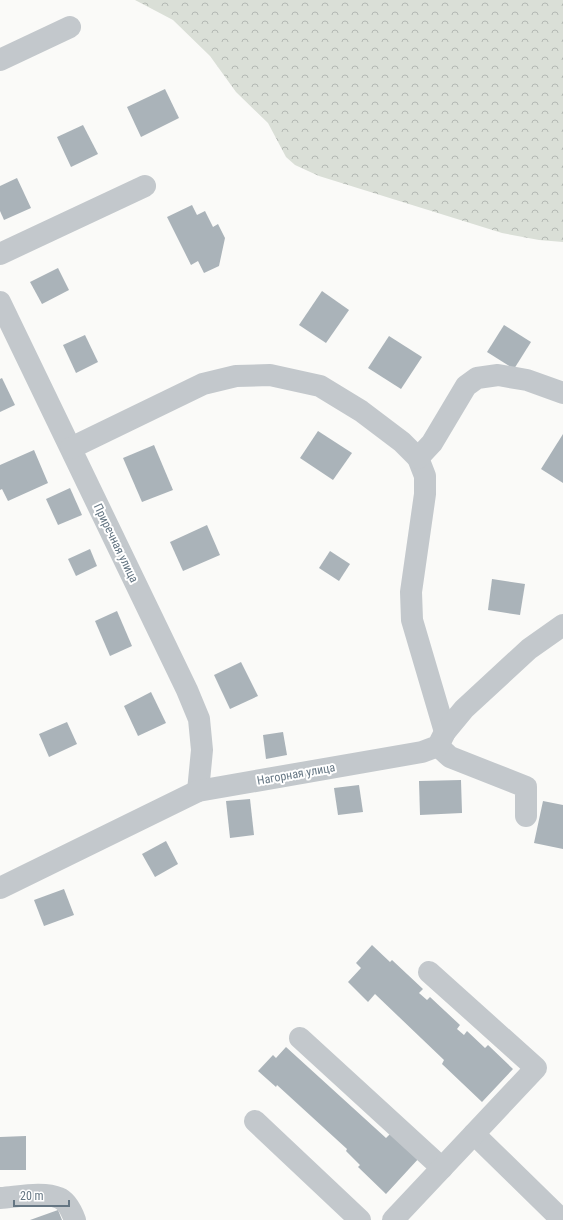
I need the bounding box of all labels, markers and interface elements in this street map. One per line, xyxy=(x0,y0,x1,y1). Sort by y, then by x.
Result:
street label: Приречная улица xyxy=(91,501,141,585)
street label: Нагорная улица xyxy=(256,760,336,788)
scale bar xyxy=(14,1182,69,1208)
text: 20 m xyxy=(20,1189,44,1203)

